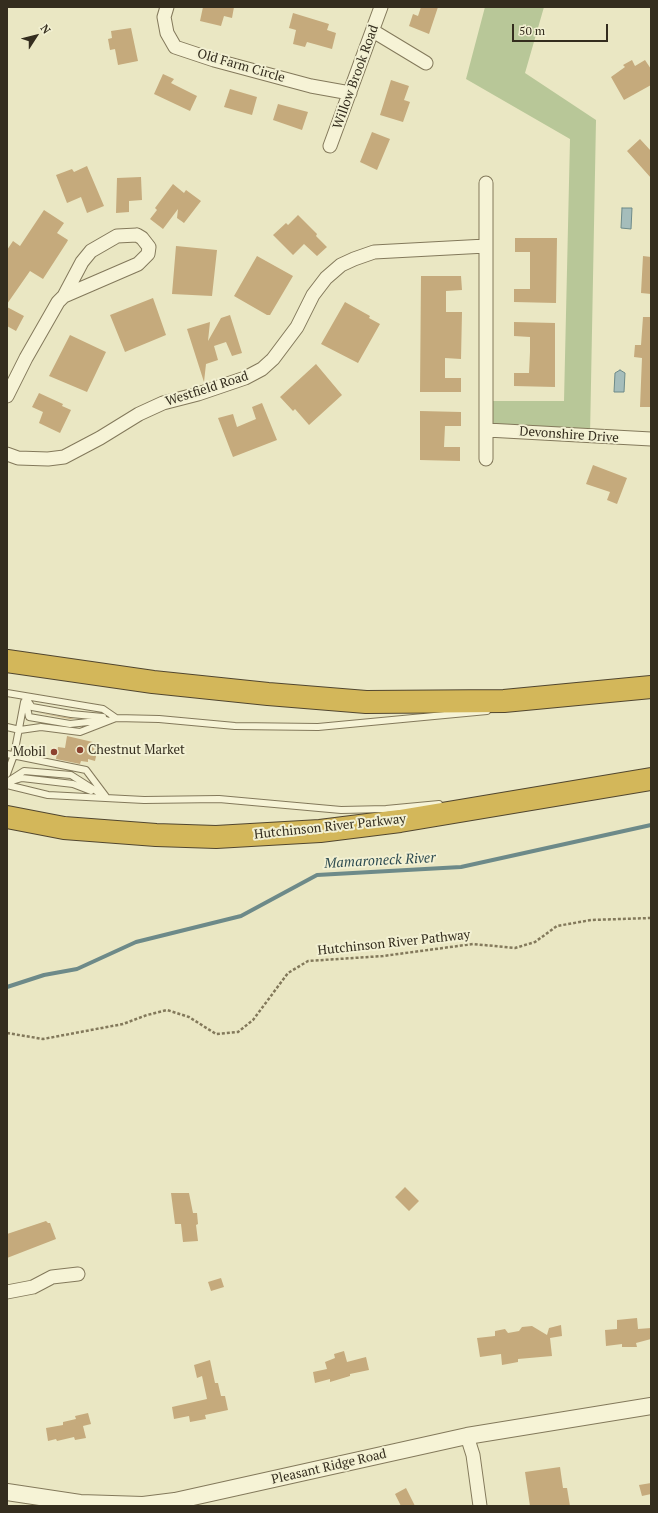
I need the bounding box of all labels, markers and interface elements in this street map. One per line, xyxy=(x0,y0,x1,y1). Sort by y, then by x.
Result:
north arrow xyxy=(16,16,56,56)
scale bar xyxy=(514,16,610,42)
text: N xyxy=(38,21,54,36)
street label: Willow Brook Road xyxy=(330,23,382,131)
text: 50 m xyxy=(519,23,545,38)
street label: Old Farm Circle xyxy=(195,46,287,86)
street label: Westfield Road xyxy=(164,368,250,410)
street label: Devonshire Drive xyxy=(519,424,619,446)
place label: Chestnut Market xyxy=(88,742,185,758)
place label: Mobil xyxy=(13,744,46,760)
marker: Chestnut Market xyxy=(75,745,85,755)
marker: Mobil xyxy=(49,747,59,757)
street label: Hutchinson River Parkway xyxy=(253,811,407,843)
water label: Mamaroneck River xyxy=(324,850,436,872)
street label: Hutchinson River Pathway xyxy=(317,927,471,959)
street label: Pleasant Ridge Road xyxy=(270,1446,388,1488)

